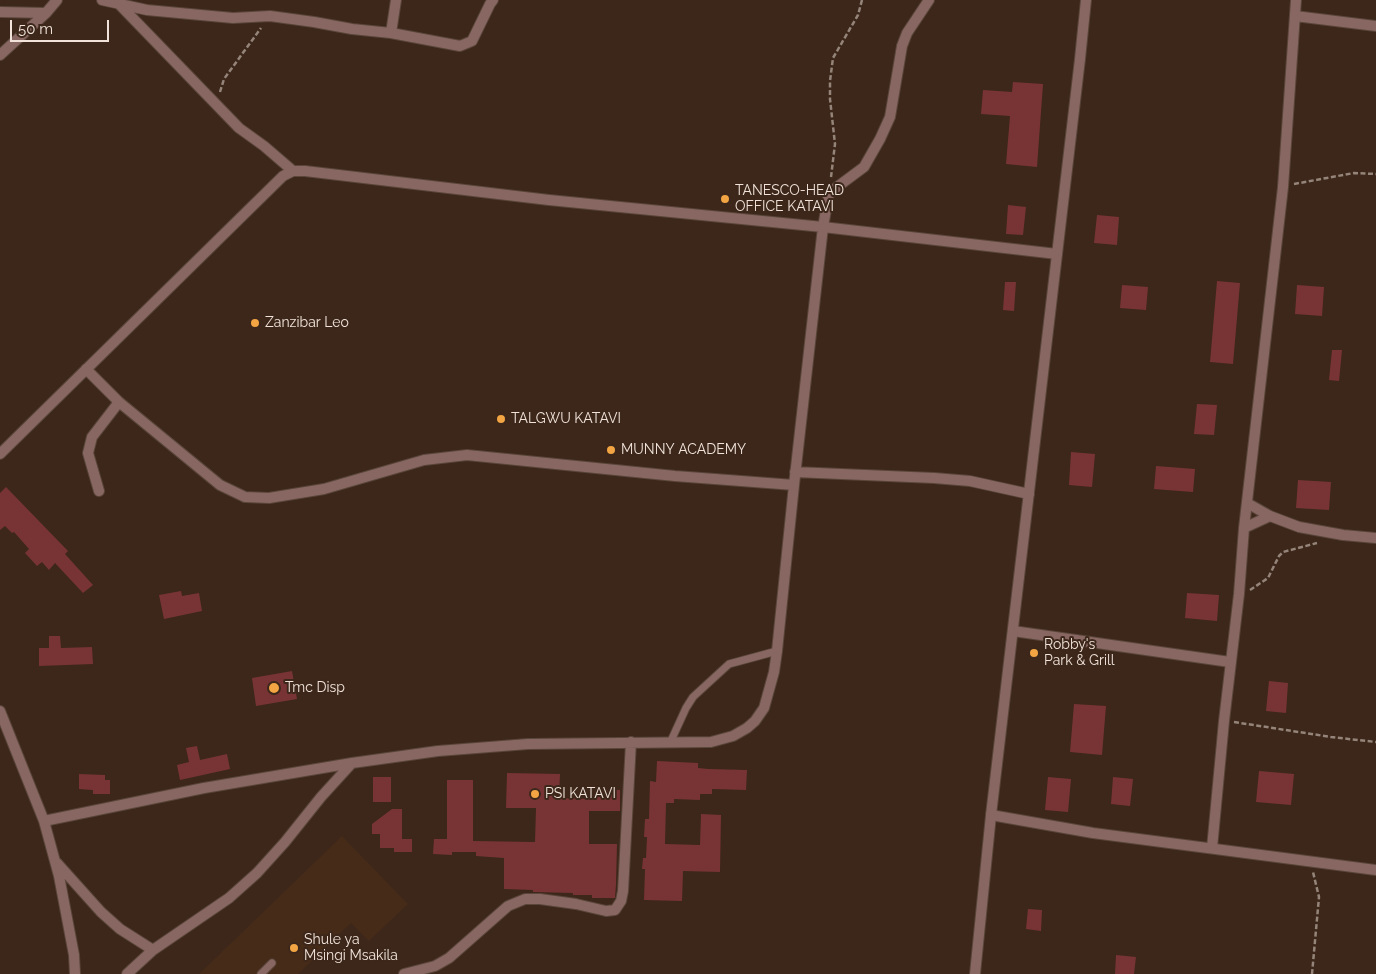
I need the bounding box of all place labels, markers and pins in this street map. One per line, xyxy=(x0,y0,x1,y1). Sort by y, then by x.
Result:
place label: TANESCO-HEAD OFFICE KATAVI xyxy=(735,183,844,216)
marker: TANESCO-HEAD OFFICE KATAVI xyxy=(719,193,731,205)
place label: Zanzibar Leo xyxy=(265,315,349,331)
marker: Zanzibar Leo xyxy=(249,317,261,329)
place label: TALGWU KATAVI xyxy=(511,411,621,427)
marker: TALGWU KATAVI xyxy=(495,413,507,425)
place label: MUNNY ACADEMY xyxy=(621,442,746,458)
marker: MUNNY ACADEMY xyxy=(605,444,617,456)
place label: Robby's Park & Grill xyxy=(1044,637,1115,670)
marker: Robby's Park & Grill xyxy=(1028,647,1040,659)
place label: Tmc Disp xyxy=(285,680,345,696)
marker: Tmc Disp xyxy=(267,681,281,695)
place label: PSI KATAVI xyxy=(545,786,616,802)
marker: PSI KATAVI xyxy=(529,788,541,800)
place label: Shule ya Msingi Msakila xyxy=(304,932,398,964)
marker: Shule ya Msingi Msakila xyxy=(288,942,300,954)

